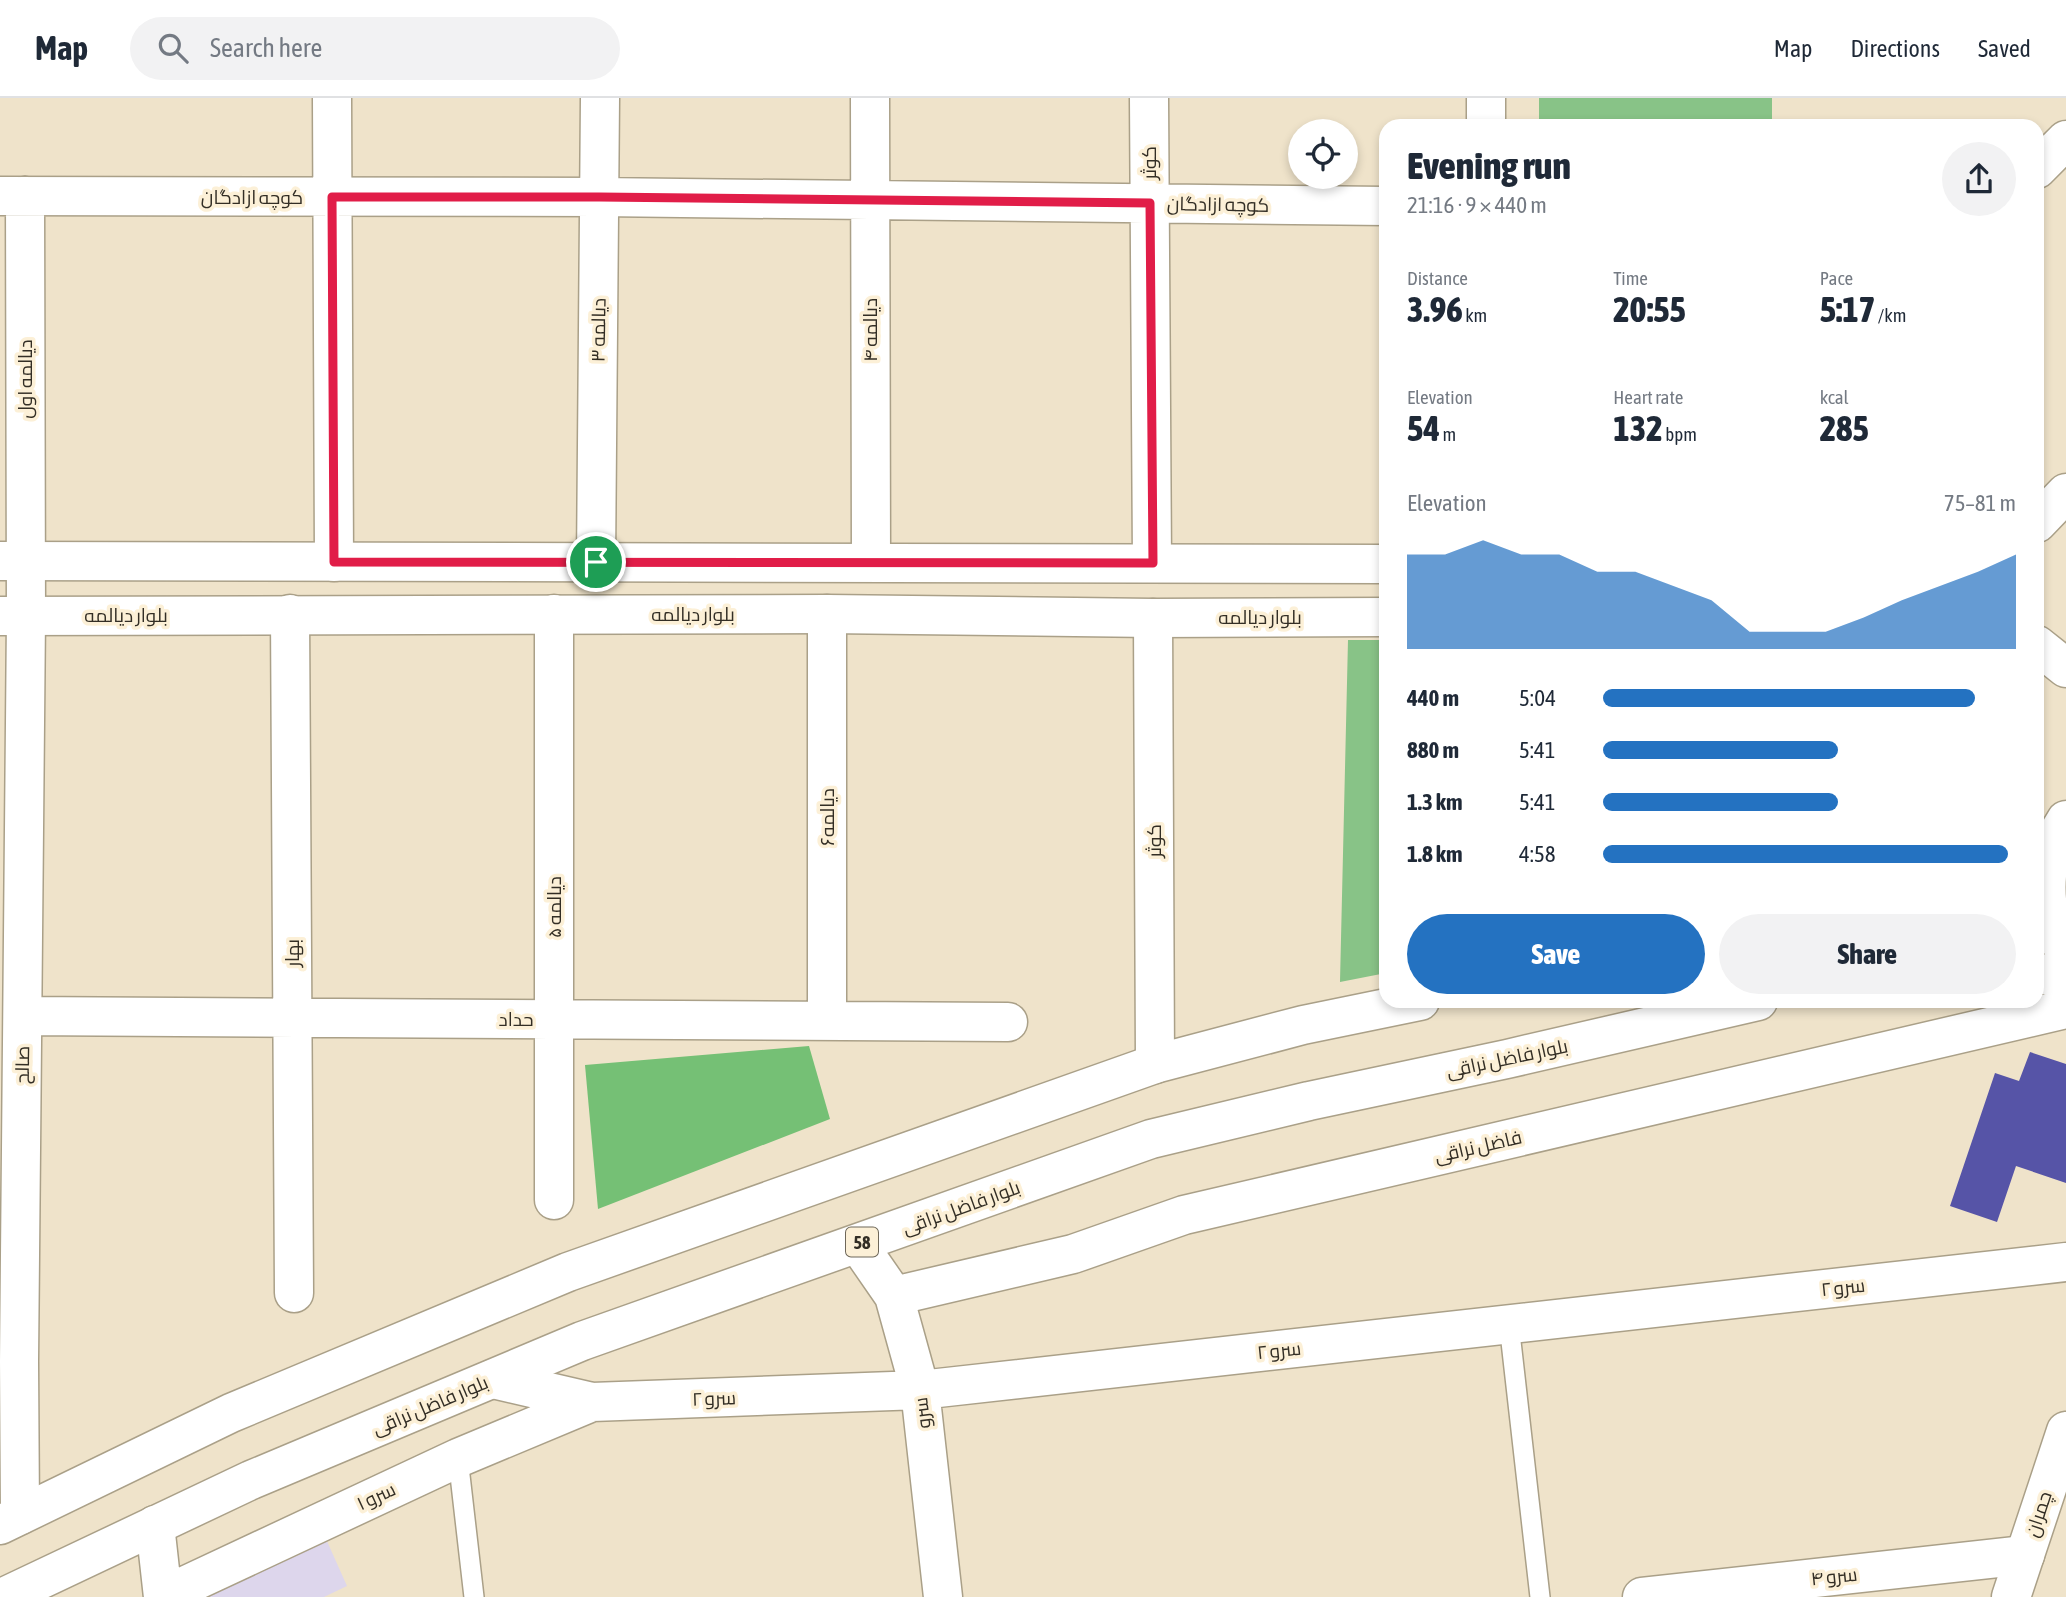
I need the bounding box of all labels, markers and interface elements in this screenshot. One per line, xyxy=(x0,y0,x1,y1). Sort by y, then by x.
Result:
search box xyxy=(130,17,620,80)
text: Map xyxy=(35,29,88,67)
icon: search xyxy=(154,29,192,67)
text: Search here xyxy=(210,33,322,63)
text: Map xyxy=(1774,35,1812,62)
text: Directions xyxy=(1850,35,1940,62)
text: Saved xyxy=(1978,35,2031,62)
map controls xyxy=(1288,119,1358,189)
button: locate xyxy=(1288,119,1358,189)
button: share xyxy=(1942,142,2016,216)
text: Evening run xyxy=(1407,144,1571,187)
street label: کوثر xyxy=(1138,146,1161,181)
street label: کوچه ازادگان xyxy=(201,186,303,210)
street label: کوچه ازادگان xyxy=(1167,192,1269,218)
text: 21:16 · 9 × 440 m xyxy=(1407,192,1547,218)
text: Distance xyxy=(1407,267,1468,289)
text: Time xyxy=(1613,267,1648,289)
text: Pace xyxy=(1820,267,1853,289)
text: 3.96 xyxy=(1407,289,1463,329)
text: 20:55 xyxy=(1613,289,1686,329)
text: 5:17 xyxy=(1820,289,1875,329)
street label: دیالمه ۳ xyxy=(586,298,610,362)
street label: دیالمه ۴ xyxy=(859,298,881,362)
text: km xyxy=(1463,304,1487,326)
text: /km xyxy=(1875,304,1906,326)
street label: دیالمه اول xyxy=(14,339,37,419)
text: Elevation xyxy=(1407,386,1473,408)
text: Heart rate xyxy=(1613,386,1683,408)
text: kcal xyxy=(1820,386,1849,408)
text: 54 xyxy=(1407,408,1440,448)
text: 132 xyxy=(1613,408,1663,448)
text: 285 xyxy=(1820,408,1869,448)
text: m xyxy=(1440,423,1456,445)
text: bpm xyxy=(1663,423,1697,445)
text: Elevation xyxy=(1407,490,1487,516)
text: 75–81 m xyxy=(1944,490,2016,516)
pin xyxy=(566,532,626,592)
icon: arrive xyxy=(577,543,615,581)
street label: بلوار دیالمه xyxy=(651,603,735,626)
street label: بلوار دیالمه xyxy=(84,604,168,627)
street label: بلوار دیالمه xyxy=(1218,606,1302,629)
text: 440 m xyxy=(1407,685,1459,711)
text: 5:04 xyxy=(1519,685,1556,711)
text: 880 m xyxy=(1407,737,1459,763)
text: 5:41 xyxy=(1519,737,1556,763)
street label: دیالمه۶ xyxy=(816,788,838,846)
text: 1.3 km xyxy=(1407,789,1463,815)
text: 5:41 xyxy=(1519,789,1556,815)
street label: کوثر xyxy=(1143,824,1166,859)
text: 1.8 km xyxy=(1407,841,1463,867)
text: 4:58 xyxy=(1519,841,1556,867)
street label: دیالمه ۵ xyxy=(543,876,565,938)
button: Save xyxy=(1407,914,1705,994)
button: Share xyxy=(1719,914,2016,994)
street label: بهار xyxy=(281,939,304,968)
street label: حداد xyxy=(499,1008,534,1030)
street label: بلوار فاضل نراقی xyxy=(1444,1034,1570,1083)
street label: صالح xyxy=(11,1046,36,1084)
street label: فاضل نراقی xyxy=(1432,1125,1524,1168)
street label: بلوار فاضل نراقی xyxy=(899,1176,1023,1239)
road number: 58 xyxy=(846,1227,878,1256)
street label: سرو ۲ xyxy=(1820,1274,1866,1301)
street label: سرو ۲ xyxy=(1256,1337,1302,1364)
street label: بلوار فاضل نراقی xyxy=(369,1371,492,1440)
street label: سرو ۲ xyxy=(692,1386,736,1411)
street label: سرو xyxy=(909,1396,936,1430)
street label: سرو ۱ xyxy=(353,1478,399,1515)
street label: چمران xyxy=(2020,1488,2058,1540)
street label: سرو ۴ xyxy=(1810,1563,1858,1590)

